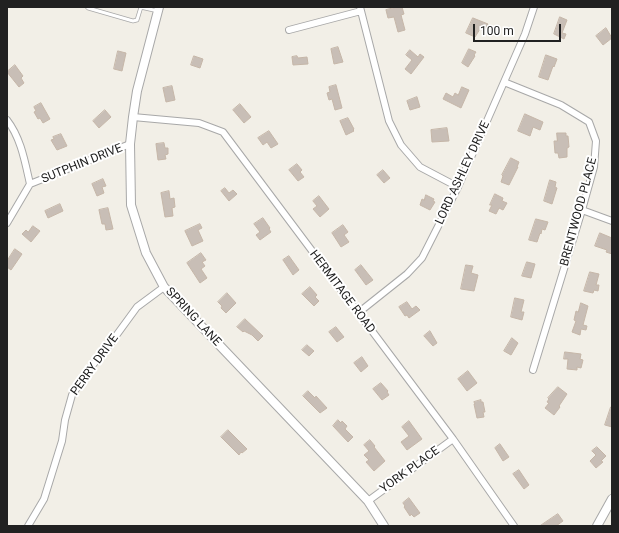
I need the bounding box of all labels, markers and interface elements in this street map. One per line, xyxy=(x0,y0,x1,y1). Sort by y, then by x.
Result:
scale bar xyxy=(475,16,563,42)
text: 100 m xyxy=(480,24,514,38)
street label: LORD ASHLEY DRIVE xyxy=(433,119,493,227)
street label: SUTPHIN DRIVE xyxy=(39,141,125,187)
street label: BRENTWOOD PLACE xyxy=(558,156,600,268)
street label: HERMITAGE ROAD xyxy=(306,248,378,336)
street label: SPRING LANE xyxy=(162,285,224,349)
street label: PERRY DRIVE xyxy=(68,332,122,398)
street label: YORK PLACE xyxy=(378,444,442,496)

